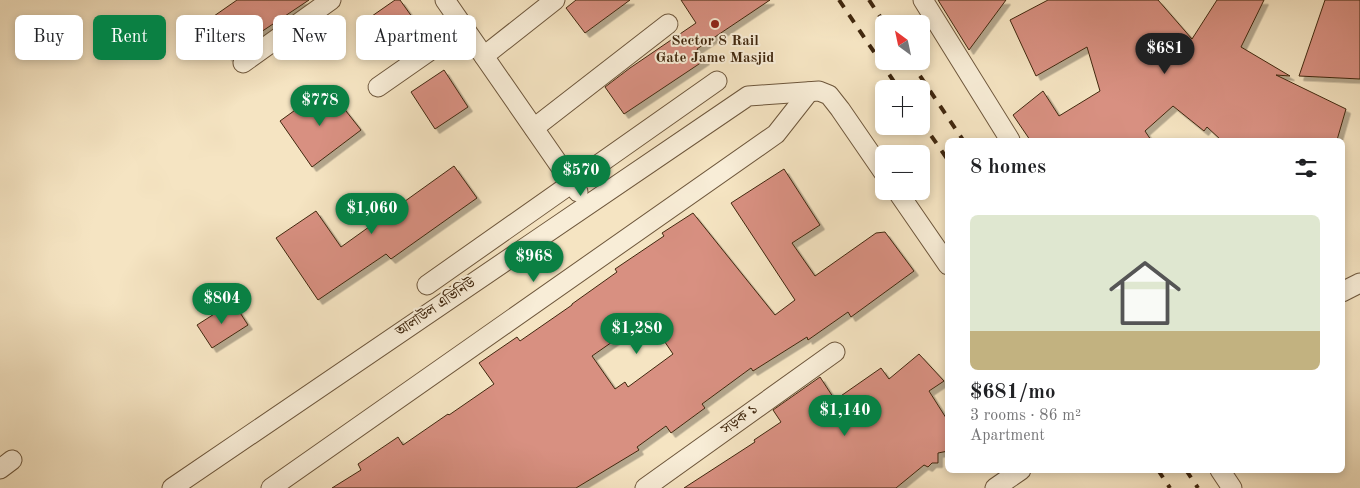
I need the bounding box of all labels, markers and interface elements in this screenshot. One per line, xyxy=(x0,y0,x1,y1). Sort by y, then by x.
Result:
chip: Buy xyxy=(15,15,83,60)
chip: Rent xyxy=(93,15,166,60)
chip: Filters xyxy=(176,15,263,60)
chip: New xyxy=(273,15,346,60)
chip: Apartment xyxy=(356,15,476,60)
north arrow xyxy=(875,15,930,70)
map controls xyxy=(875,15,930,200)
marker: Sector 8 Rail Gate Jame Masjid xyxy=(709,18,721,30)
pin: $681 xyxy=(1135,32,1195,75)
place label: Sector 8 Rail Gate Jame Masjid xyxy=(656,34,774,66)
text: $681 xyxy=(1146,41,1184,57)
button: + xyxy=(875,80,930,135)
pin: $778 xyxy=(290,84,350,127)
text: $778 xyxy=(301,93,339,109)
button: − xyxy=(875,145,930,200)
pin: $570 xyxy=(551,154,611,197)
icon: filters xyxy=(1292,154,1320,182)
text: 8 homes xyxy=(970,157,1046,178)
text: $570 xyxy=(562,163,600,179)
pin: $1,060 xyxy=(331,192,413,235)
text: $1,060 xyxy=(347,201,397,217)
pin: $968 xyxy=(504,240,564,283)
icon: home xyxy=(1100,248,1190,338)
text: $968 xyxy=(515,249,553,265)
street label: আলাউল এভিনিউ xyxy=(391,273,479,341)
pin: $804 xyxy=(192,282,252,325)
text: $804 xyxy=(203,291,241,307)
pin: $1,280 xyxy=(596,312,678,355)
text: $1,280 xyxy=(612,321,662,337)
text: $681/mo xyxy=(970,382,1056,403)
pin: $1,140 xyxy=(804,394,886,437)
street label: সড়ক ১ xyxy=(718,402,761,439)
text: $1,140 xyxy=(820,403,870,419)
text: 3 rooms · 86 m² xyxy=(970,408,1081,424)
text: Apartment xyxy=(970,428,1045,444)

